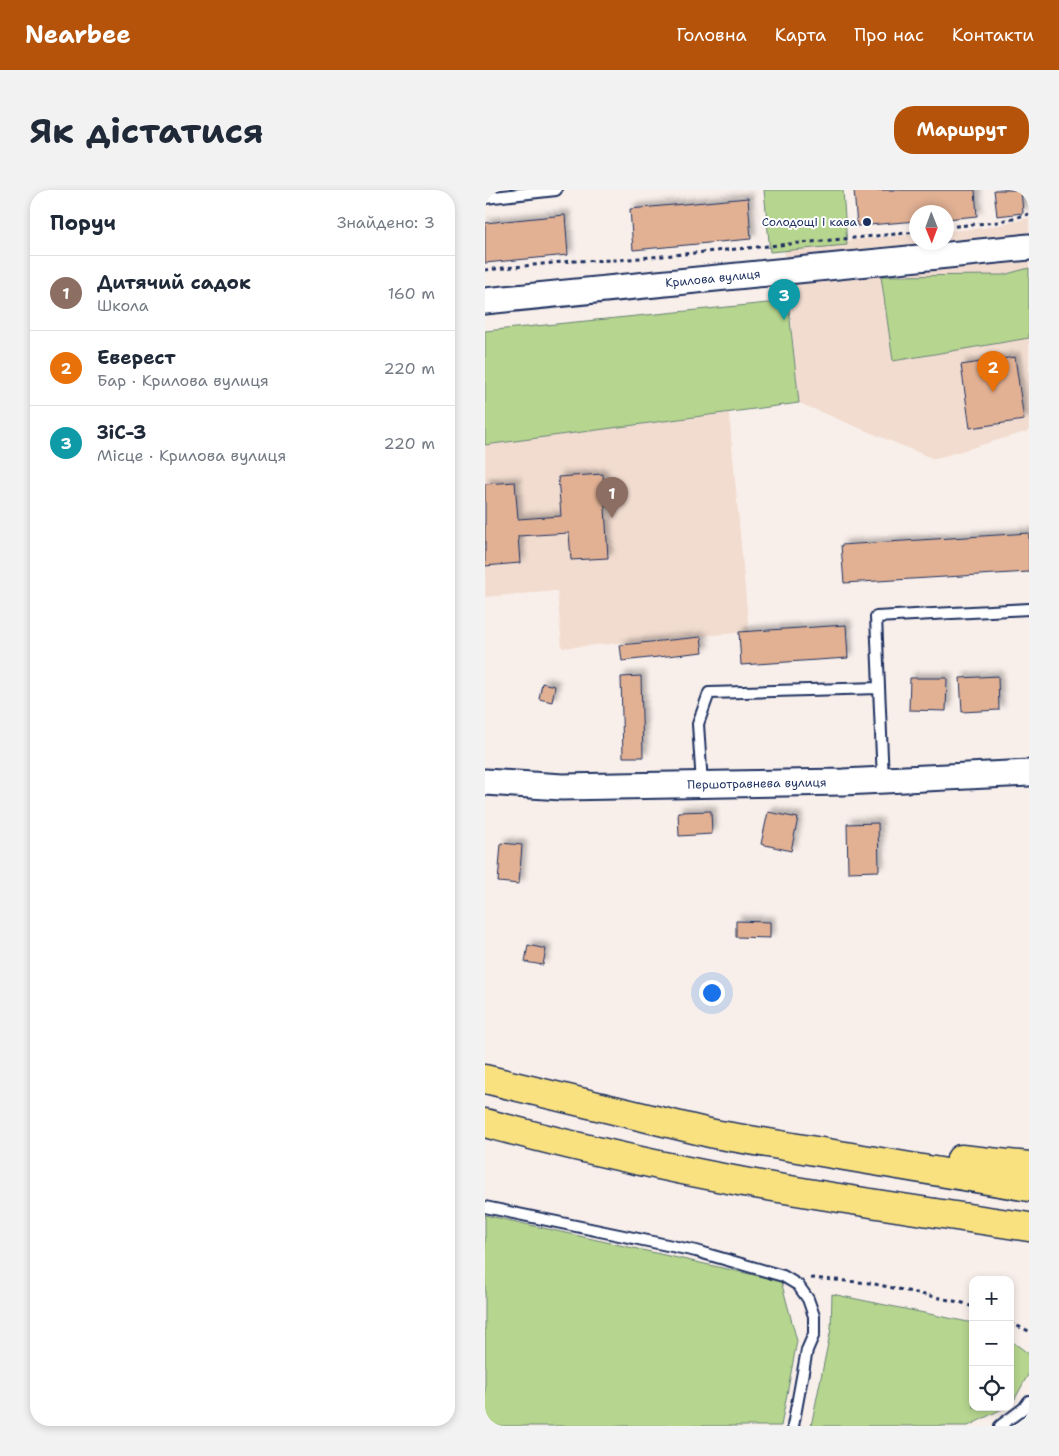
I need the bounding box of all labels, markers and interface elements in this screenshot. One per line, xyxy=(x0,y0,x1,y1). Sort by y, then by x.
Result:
text: Nearbee xyxy=(25,19,131,51)
text: Головна xyxy=(676,23,747,47)
text: Карта xyxy=(775,23,826,47)
text: Про нас xyxy=(854,23,924,47)
text: Контакти xyxy=(952,23,1034,47)
button: Маршрут xyxy=(894,106,1029,154)
text: Як дістатися xyxy=(30,107,264,154)
north arrow xyxy=(909,205,954,250)
text: Поруч xyxy=(50,209,116,237)
text: Знайдено: 3 xyxy=(337,212,435,233)
place label: Солодощі і кава xyxy=(762,214,858,230)
marker: Солодощі і кава xyxy=(861,216,873,228)
street label: Крилова вулиця xyxy=(665,266,761,291)
text: Дитячий садок xyxy=(97,270,251,295)
pin: 3 xyxy=(768,279,800,320)
text: 1 xyxy=(62,283,70,304)
text: 160 m xyxy=(388,283,435,304)
text: Школа xyxy=(97,295,149,316)
text: Еверест xyxy=(97,345,176,370)
pin: 2 xyxy=(977,351,1009,392)
text: 2 xyxy=(60,358,72,379)
text: 220 m xyxy=(383,358,435,379)
text: Бар · Крилова вулиця xyxy=(97,370,269,391)
text: ЗіС-3 xyxy=(97,420,146,445)
text: 3 xyxy=(60,433,72,454)
text: 220 m xyxy=(383,433,435,454)
text: Місце · Крилова вулиця xyxy=(97,445,286,466)
pin: 1 xyxy=(596,477,628,518)
street label: Першотравнева вулиця xyxy=(687,774,827,793)
your location xyxy=(699,980,725,1006)
map controls xyxy=(969,1276,1014,1411)
button: + xyxy=(969,1276,1014,1321)
button: − xyxy=(969,1321,1014,1366)
button: locate xyxy=(969,1366,1014,1411)

